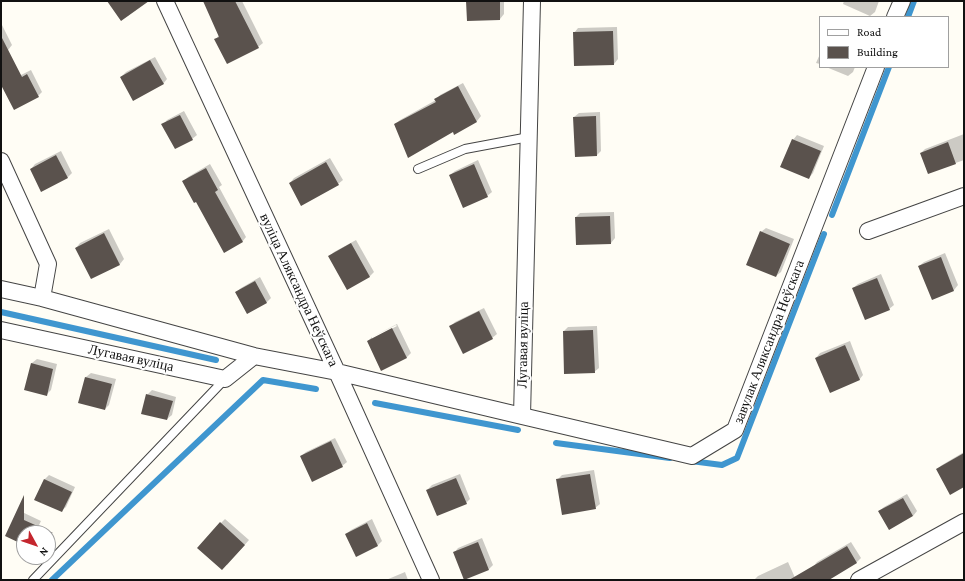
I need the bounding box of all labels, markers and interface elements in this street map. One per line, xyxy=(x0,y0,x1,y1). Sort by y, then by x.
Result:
legend xyxy=(819,16,949,68)
text: Road xyxy=(857,25,881,39)
text: Building xyxy=(857,45,898,59)
street label: вуліца Аляксандра Неўскага xyxy=(256,211,342,369)
street label: завулак Аляксандра Неўскага xyxy=(730,258,808,426)
street label: Лугавая вуліца xyxy=(514,301,532,389)
street label: Лугавая вуліца xyxy=(87,341,175,375)
north arrow xyxy=(16,525,56,565)
text: N xyxy=(37,545,51,559)

